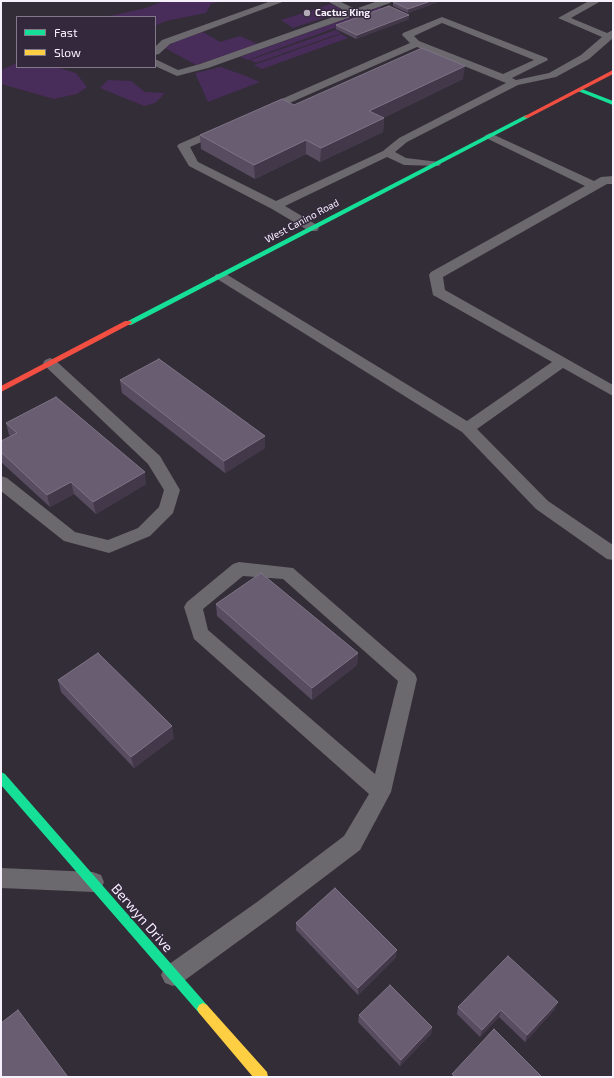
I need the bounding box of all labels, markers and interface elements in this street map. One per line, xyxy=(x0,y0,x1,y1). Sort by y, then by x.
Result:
place label: Cactus King xyxy=(315,7,370,19)
marker: Cactus King xyxy=(302,8,312,18)
legend xyxy=(16,16,156,68)
text: Fast xyxy=(54,25,77,39)
text: Slow xyxy=(54,45,81,59)
street label: West Canino Road xyxy=(263,196,341,246)
street label: Berwyn Drive xyxy=(108,880,176,956)

